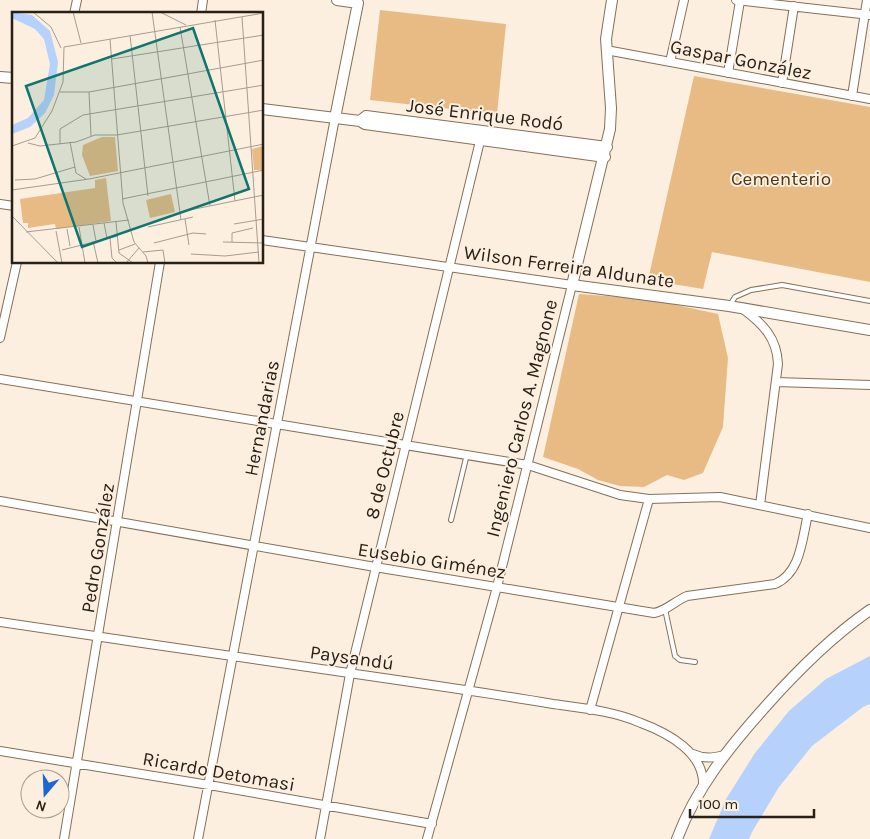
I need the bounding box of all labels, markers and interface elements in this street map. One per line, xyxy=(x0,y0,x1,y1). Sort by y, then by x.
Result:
inset map xyxy=(12,12,264,264)
street label: Gaspar González xyxy=(668,36,813,84)
street label: José Enrique Rodó xyxy=(405,94,564,136)
park label: Cementerio xyxy=(731,168,831,190)
street label: Wilson Ferreira Aldunate xyxy=(462,241,676,293)
street label: Ingeniero Carlos A. Magnone xyxy=(482,297,562,539)
street label: Hernandarias xyxy=(240,358,284,478)
street label: 8 de Octubre xyxy=(361,409,409,521)
street label: Pedro González xyxy=(77,482,119,615)
street label: Eusebio Giménez xyxy=(356,538,507,584)
street label: Paysandú xyxy=(308,641,395,675)
street label: Ricardo Detomasi xyxy=(141,748,297,796)
north arrow xyxy=(20,769,70,819)
scale bar xyxy=(690,786,814,818)
text: 100 m xyxy=(698,795,738,813)
text: N xyxy=(33,796,48,815)

